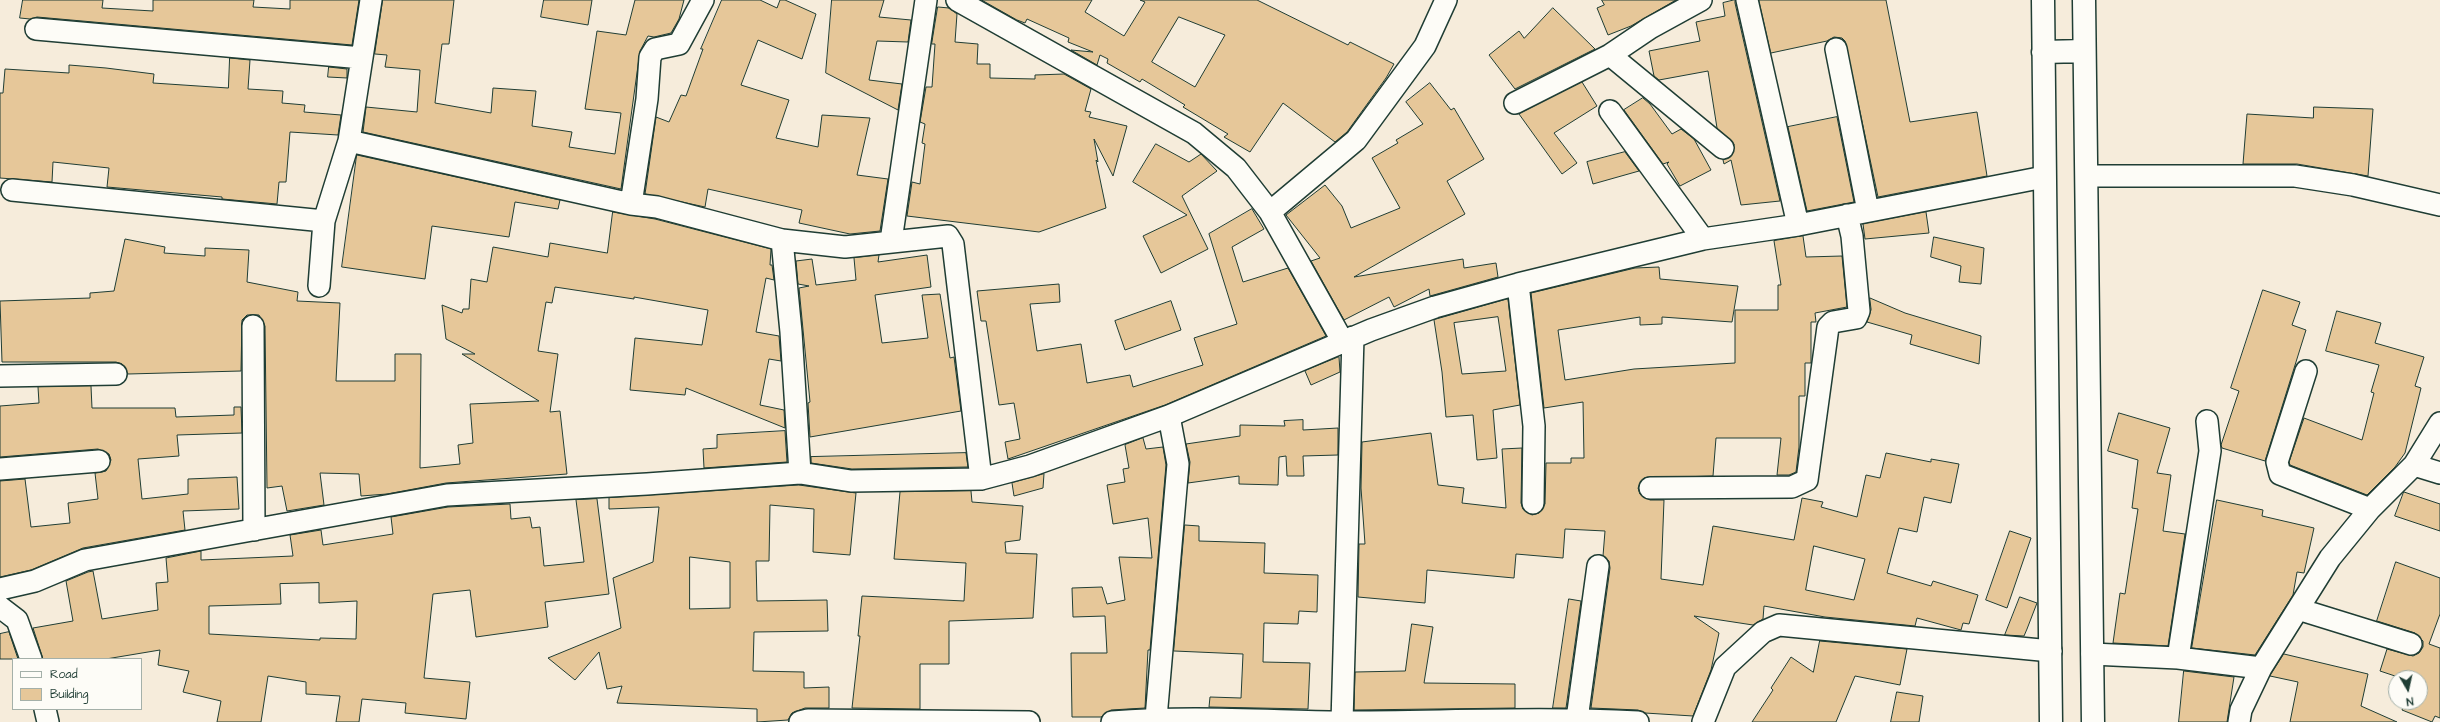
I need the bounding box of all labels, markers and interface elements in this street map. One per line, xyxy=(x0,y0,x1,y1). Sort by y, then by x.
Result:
legend xyxy=(12,658,142,710)
text: Road xyxy=(50,666,78,683)
north arrow xyxy=(2388,670,2428,710)
text: Building xyxy=(50,686,88,703)
text: N xyxy=(2405,693,2414,709)

